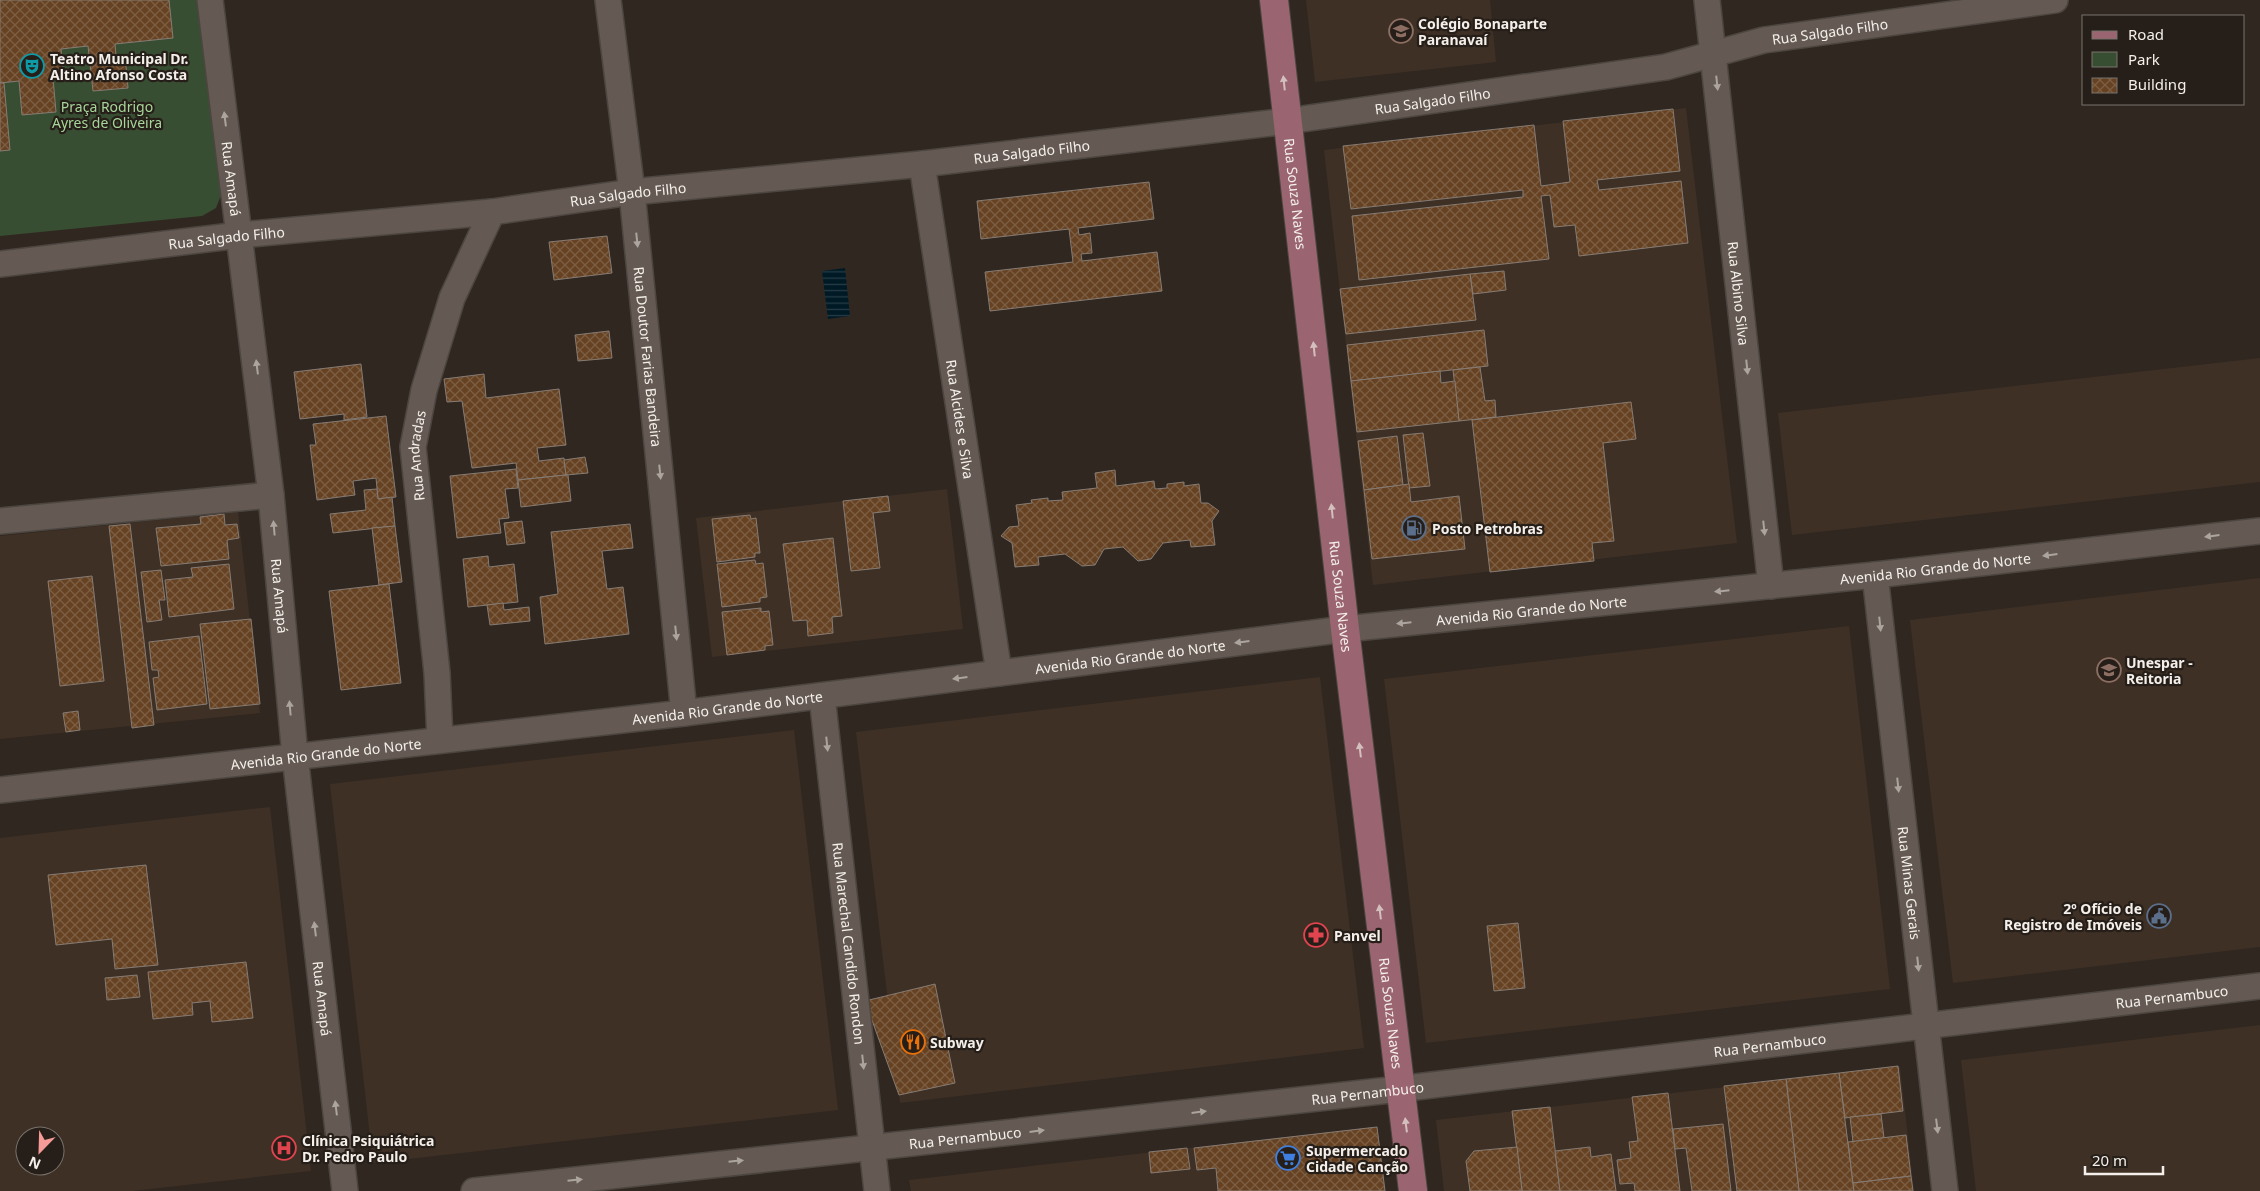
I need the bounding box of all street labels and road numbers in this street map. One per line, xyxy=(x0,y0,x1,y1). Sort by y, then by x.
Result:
street label: Rua Salgado Filho xyxy=(1771,14,1889,48)
street label: Rua Salgado Filho xyxy=(1373,83,1492,118)
street label: Rua Salgado Filho xyxy=(972,135,1091,167)
street label: Rua Souza Naves xyxy=(1280,137,1312,251)
street label: Rua Amapá xyxy=(218,140,246,217)
street label: Rua Salgado Filho xyxy=(569,177,687,210)
street label: Rua Salgado Filho xyxy=(167,221,285,253)
street label: Rua Albino Silva xyxy=(1724,240,1754,346)
street label: Rua Doutor Farias Bandeira xyxy=(630,266,667,448)
street label: Rua Alcides e Silva xyxy=(942,358,979,480)
street label: Rua Andradas xyxy=(403,408,429,502)
street label: Rua Souza Naves xyxy=(1326,539,1357,653)
street label: Avenida Rio Grande do Norte xyxy=(1839,548,2032,588)
street label: Rua Amapá xyxy=(267,557,293,634)
street label: Avenida Rio Grande do Norte xyxy=(1435,591,1628,629)
street label: Avenida Rio Grande do Norte xyxy=(1034,635,1227,678)
street label: Avenida Rio Grande do Norte xyxy=(631,686,824,728)
street label: Avenida Rio Grande do Norte xyxy=(230,733,422,773)
street label: Rua Minas Gerais xyxy=(1894,825,1926,941)
street label: Rua Marechal Candido Rondon xyxy=(829,841,870,1046)
street label: Rua Souza Naves xyxy=(1375,956,1408,1070)
street label: Rua Amapá xyxy=(309,960,337,1037)
street label: Rua Pernambuco xyxy=(2115,980,2229,1012)
street label: Rua Pernambuco xyxy=(1712,1028,1827,1061)
street label: Rua Pernambuco xyxy=(1310,1077,1425,1109)
street label: Rua Pernambuco xyxy=(908,1122,1022,1153)

